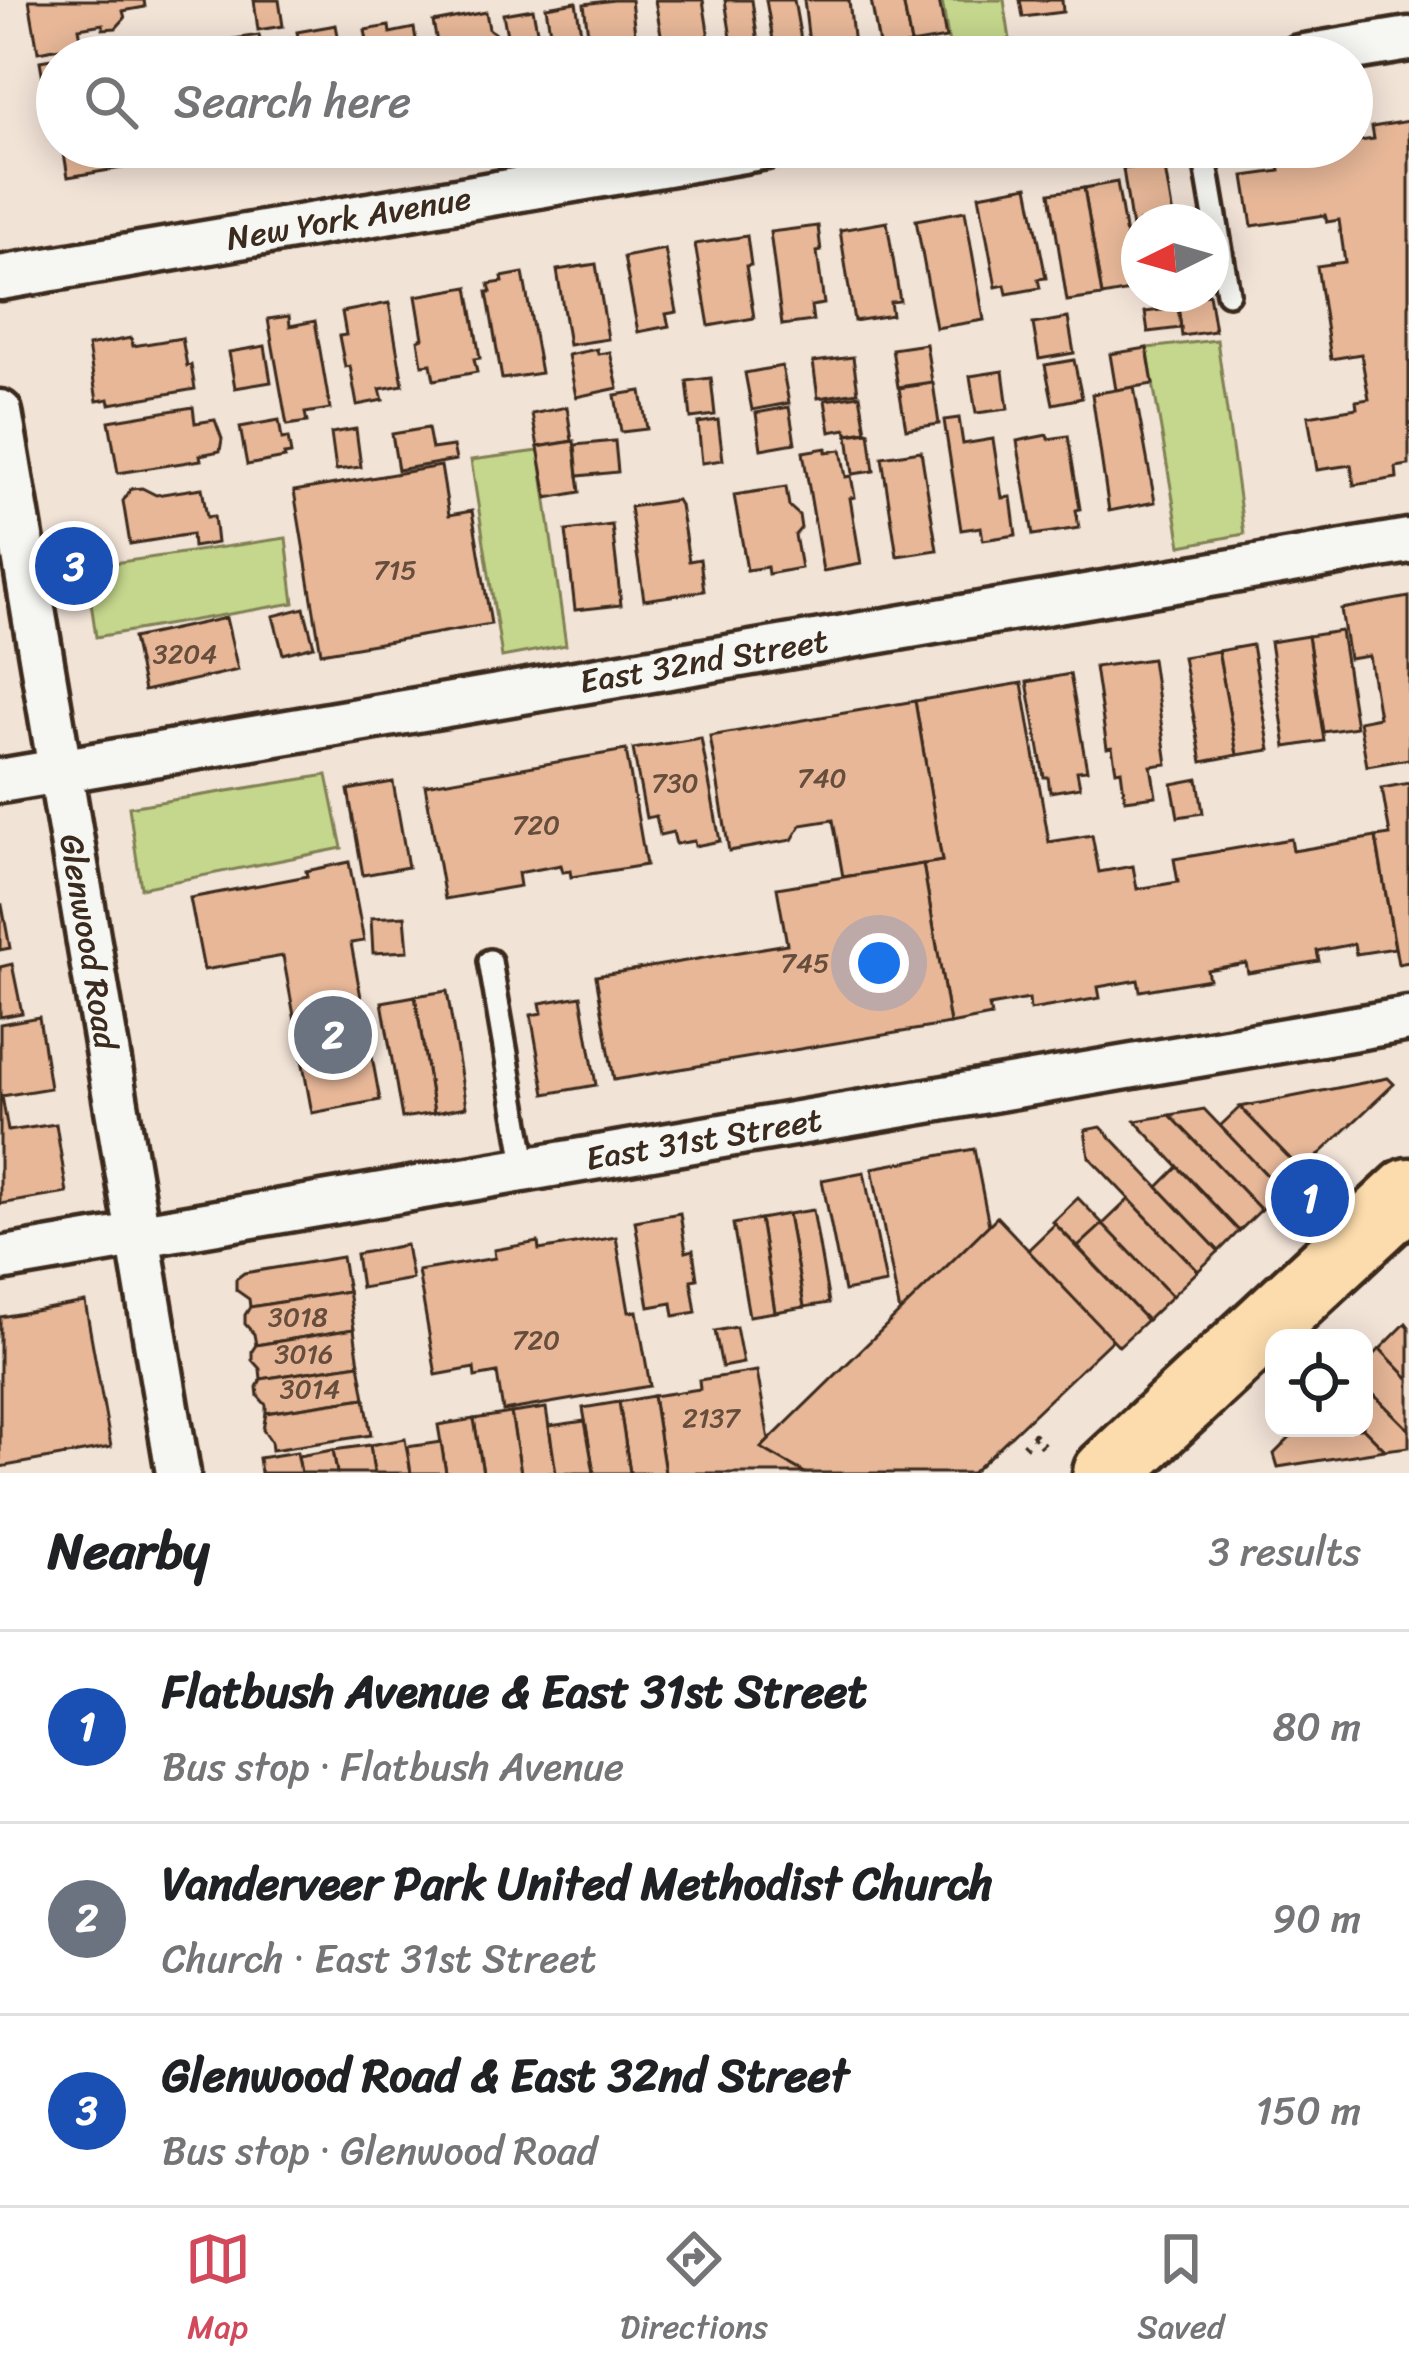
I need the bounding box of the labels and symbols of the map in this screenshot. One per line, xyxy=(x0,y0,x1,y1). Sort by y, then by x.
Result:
street label: New York Avenue xyxy=(222,169,476,268)
north arrow xyxy=(1121,204,1229,312)
pin: 3 xyxy=(35,521,113,611)
house number: 715 xyxy=(373,546,417,594)
street label: East 32nd Street xyxy=(575,611,833,711)
house number: 3204 xyxy=(153,630,217,678)
house number: 740 xyxy=(797,754,847,802)
house number: 730 xyxy=(651,759,699,807)
house number: 720 xyxy=(512,801,560,849)
street label: Glenwood Road xyxy=(42,830,136,1056)
your location xyxy=(849,933,909,993)
house number: 745 xyxy=(781,939,829,987)
pin: 2 xyxy=(294,990,372,1080)
street label: East 31st Street xyxy=(581,1090,827,1188)
pin: 1 xyxy=(1271,1153,1349,1243)
house number: 3018 xyxy=(268,1293,328,1341)
house number: 720 xyxy=(512,1316,560,1364)
house number: 3016 xyxy=(275,1330,333,1378)
house number: 3014 xyxy=(280,1365,340,1413)
house number: 2137 xyxy=(682,1394,741,1442)

